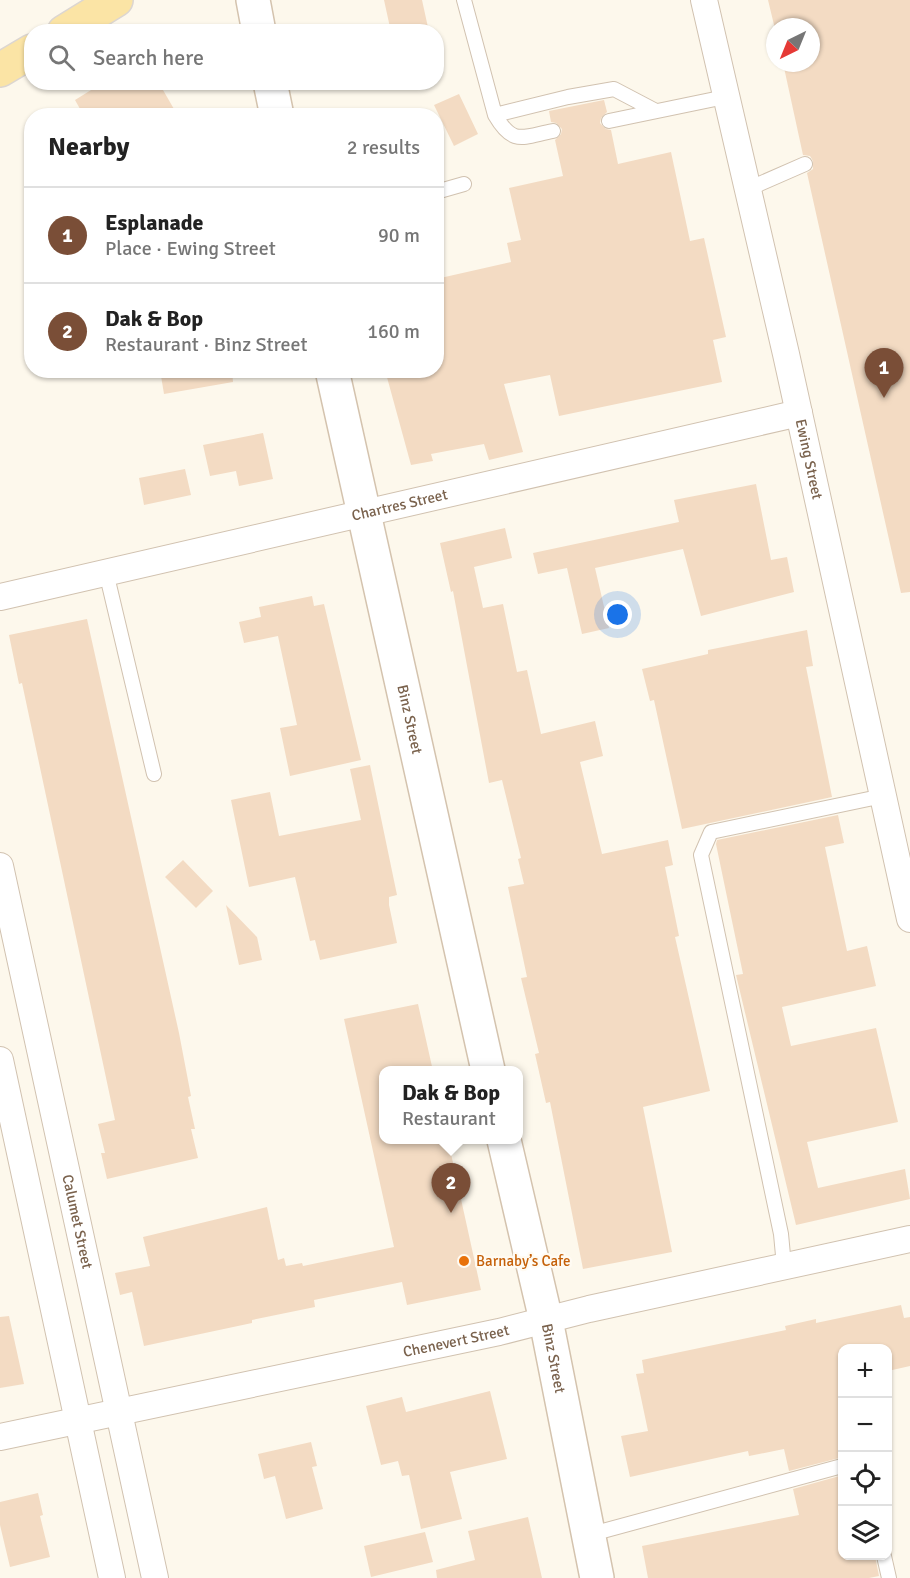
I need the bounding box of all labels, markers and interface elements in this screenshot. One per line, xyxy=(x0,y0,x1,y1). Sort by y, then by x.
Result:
north arrow xyxy=(766,18,820,72)
search box xyxy=(24,24,444,90)
icon: search xyxy=(45,41,78,74)
text: Search here xyxy=(93,44,204,71)
text: Nearby xyxy=(48,131,129,163)
text: 2 results xyxy=(347,135,420,160)
text: Esplanade xyxy=(105,209,203,236)
text: 1 xyxy=(62,223,73,248)
text: 90 m xyxy=(378,223,420,248)
text: Place · Ewing Street xyxy=(105,236,276,261)
text: Dak & Bop xyxy=(105,305,203,332)
text: 2 xyxy=(62,319,73,344)
text: 160 m xyxy=(367,319,420,344)
text: Restaurant · Binz Street xyxy=(105,332,308,357)
pin: 1 xyxy=(864,348,904,398)
street label: Ewing Street xyxy=(791,417,827,501)
street label: Chartres Street xyxy=(350,485,449,525)
your location xyxy=(603,600,632,629)
street label: Binz Street xyxy=(393,683,426,756)
popup xyxy=(379,1066,523,1144)
text: Dak & Bop xyxy=(402,1079,500,1106)
text: Restaurant xyxy=(402,1106,496,1131)
pin: 2 xyxy=(432,1164,470,1213)
street label: Calumet Street xyxy=(58,1173,96,1271)
place label: Barnaby’s Cafe xyxy=(476,1252,571,1270)
marker: Barnaby’s Cafe xyxy=(457,1254,471,1268)
street label: Chenevert Street xyxy=(401,1321,511,1361)
street label: Binz Street xyxy=(538,1322,569,1395)
map controls xyxy=(838,1344,892,1560)
button: + xyxy=(838,1344,892,1398)
button: − xyxy=(838,1398,892,1452)
button: locate xyxy=(838,1452,892,1506)
button: layers xyxy=(838,1506,892,1560)

